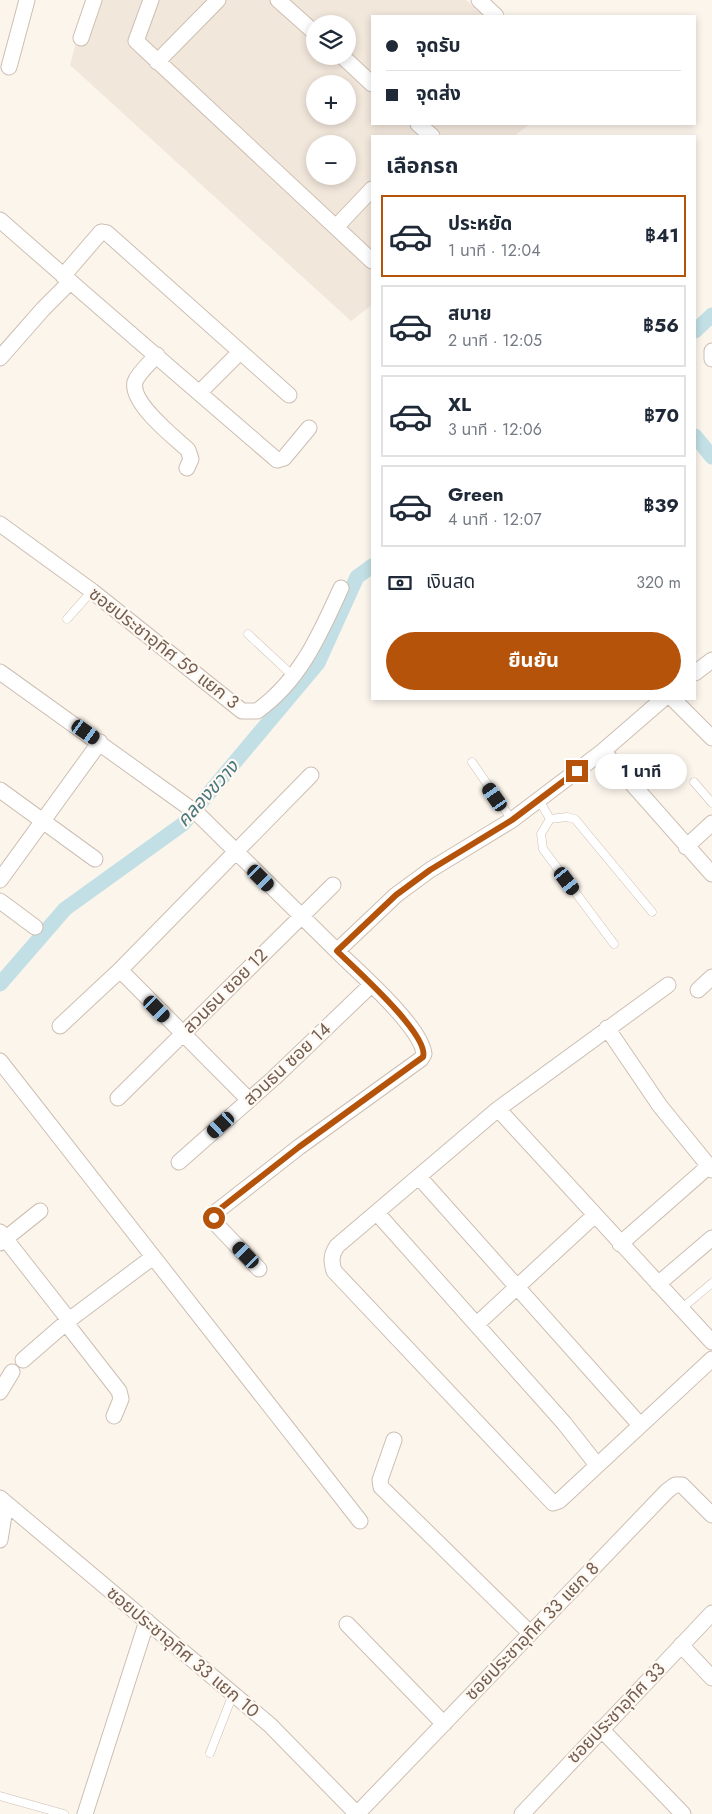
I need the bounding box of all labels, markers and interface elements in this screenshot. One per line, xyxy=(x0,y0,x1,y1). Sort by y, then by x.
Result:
map controls xyxy=(306,15,356,185)
button: layers xyxy=(306,15,356,65)
text: จุดรับ xyxy=(416,32,461,59)
button: + xyxy=(306,75,356,125)
text: จุดส่ง xyxy=(416,80,461,107)
button: − xyxy=(306,135,356,185)
text: เลือกรถ xyxy=(386,149,459,181)
text: ประหยัด xyxy=(448,210,512,237)
icon: car xyxy=(388,214,433,259)
text: ฿41 xyxy=(645,222,679,249)
text: 1 นาที · 12:04 xyxy=(448,239,540,262)
text: สบาย xyxy=(448,300,492,327)
icon: car xyxy=(388,304,433,349)
text: ฿56 xyxy=(643,312,679,339)
text: 2 นาที · 12:05 xyxy=(448,329,542,352)
text: XL xyxy=(448,391,471,418)
icon: car xyxy=(388,394,433,439)
text: ฿70 xyxy=(644,402,679,429)
text: 3 นาที · 12:06 xyxy=(448,418,542,441)
text: Green xyxy=(448,481,504,508)
icon: car xyxy=(388,484,433,529)
text: ฿39 xyxy=(643,492,679,519)
text: 4 นาที · 12:07 xyxy=(448,508,542,531)
text: เงินสด xyxy=(426,568,475,595)
icon: cash xyxy=(386,569,414,597)
text: 320 m xyxy=(636,571,681,594)
street label: ซอยประชาอุทิศ 59 แยก 3 xyxy=(83,581,245,715)
button: ยืนยัน xyxy=(386,632,681,690)
car xyxy=(69,717,102,747)
water label: คลองขวาง xyxy=(170,754,245,833)
callout: 1 นาที xyxy=(594,754,687,788)
route end xyxy=(566,760,588,782)
text: 1 นาที xyxy=(621,760,661,783)
car xyxy=(480,780,509,814)
car xyxy=(245,862,276,894)
car xyxy=(551,865,582,897)
street label: สวนธน ซอย 12 xyxy=(176,942,274,1040)
car xyxy=(141,993,172,1025)
street label: สวนธน ซอย 14 xyxy=(237,1016,337,1112)
car xyxy=(204,1109,237,1141)
route start xyxy=(203,1207,225,1229)
car xyxy=(230,1239,261,1271)
street label: ซอยประชาอุทิศ 33 แยก 8 xyxy=(459,1556,605,1706)
street label: ซอยประชาอุทิศ 33 แยก 10 xyxy=(101,1580,265,1724)
street label: ซอยประชาอุทิศ 33 xyxy=(561,1656,671,1769)

